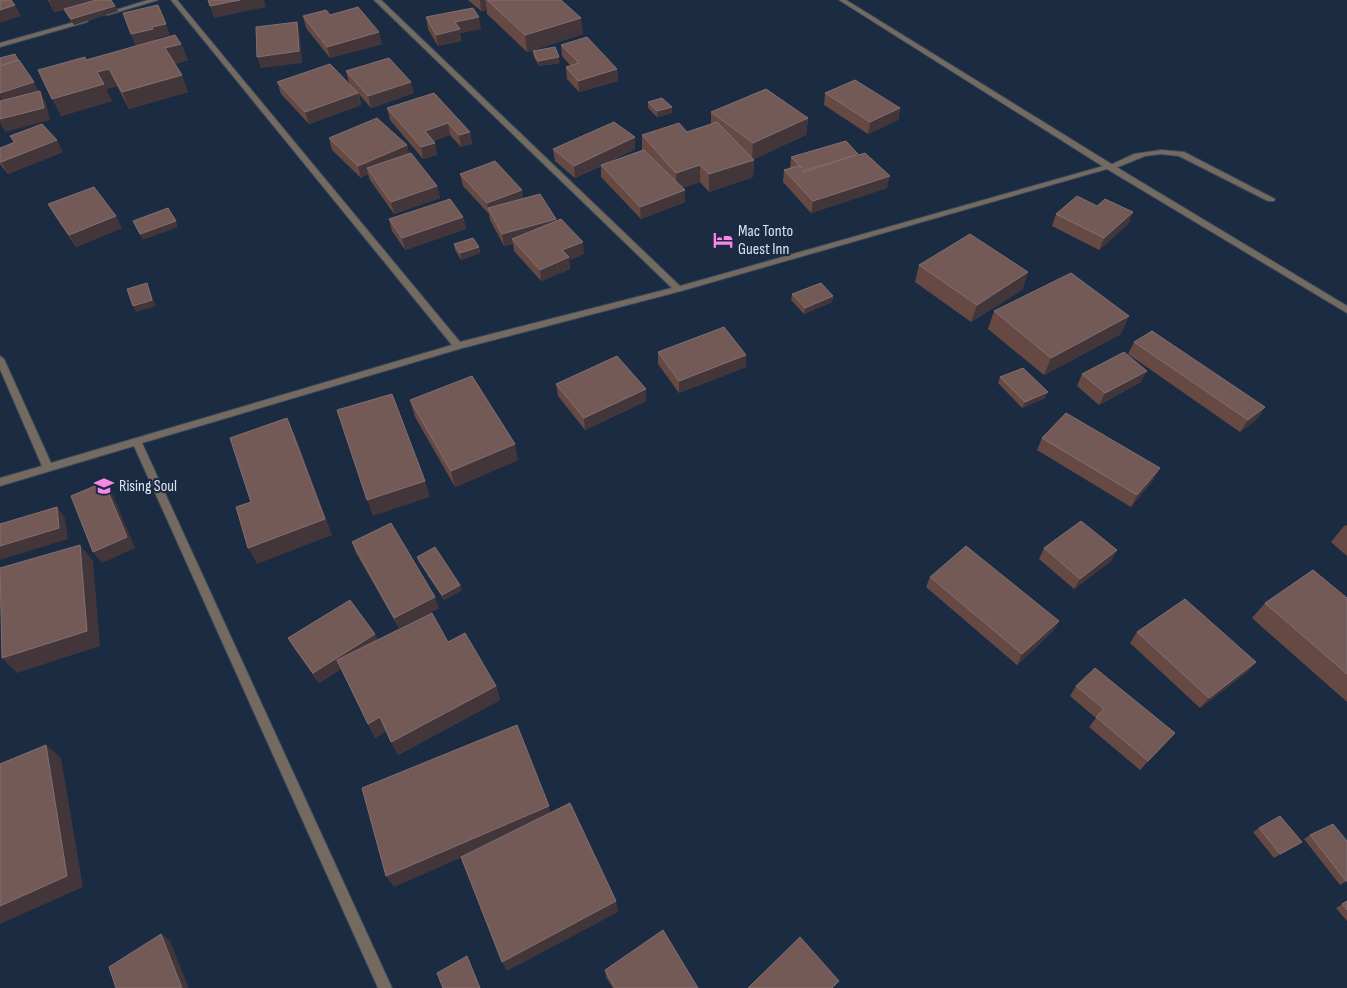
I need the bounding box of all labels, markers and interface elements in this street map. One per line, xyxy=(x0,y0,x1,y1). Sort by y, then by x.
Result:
place label: Mac Tonto Guest Inn xyxy=(738,222,793,259)
hotel icon: Mac Tonto Guest Inn xyxy=(712,229,734,251)
school or university icon: Rising Soul xyxy=(93,475,115,497)
place label: Rising Soul xyxy=(119,477,177,496)

